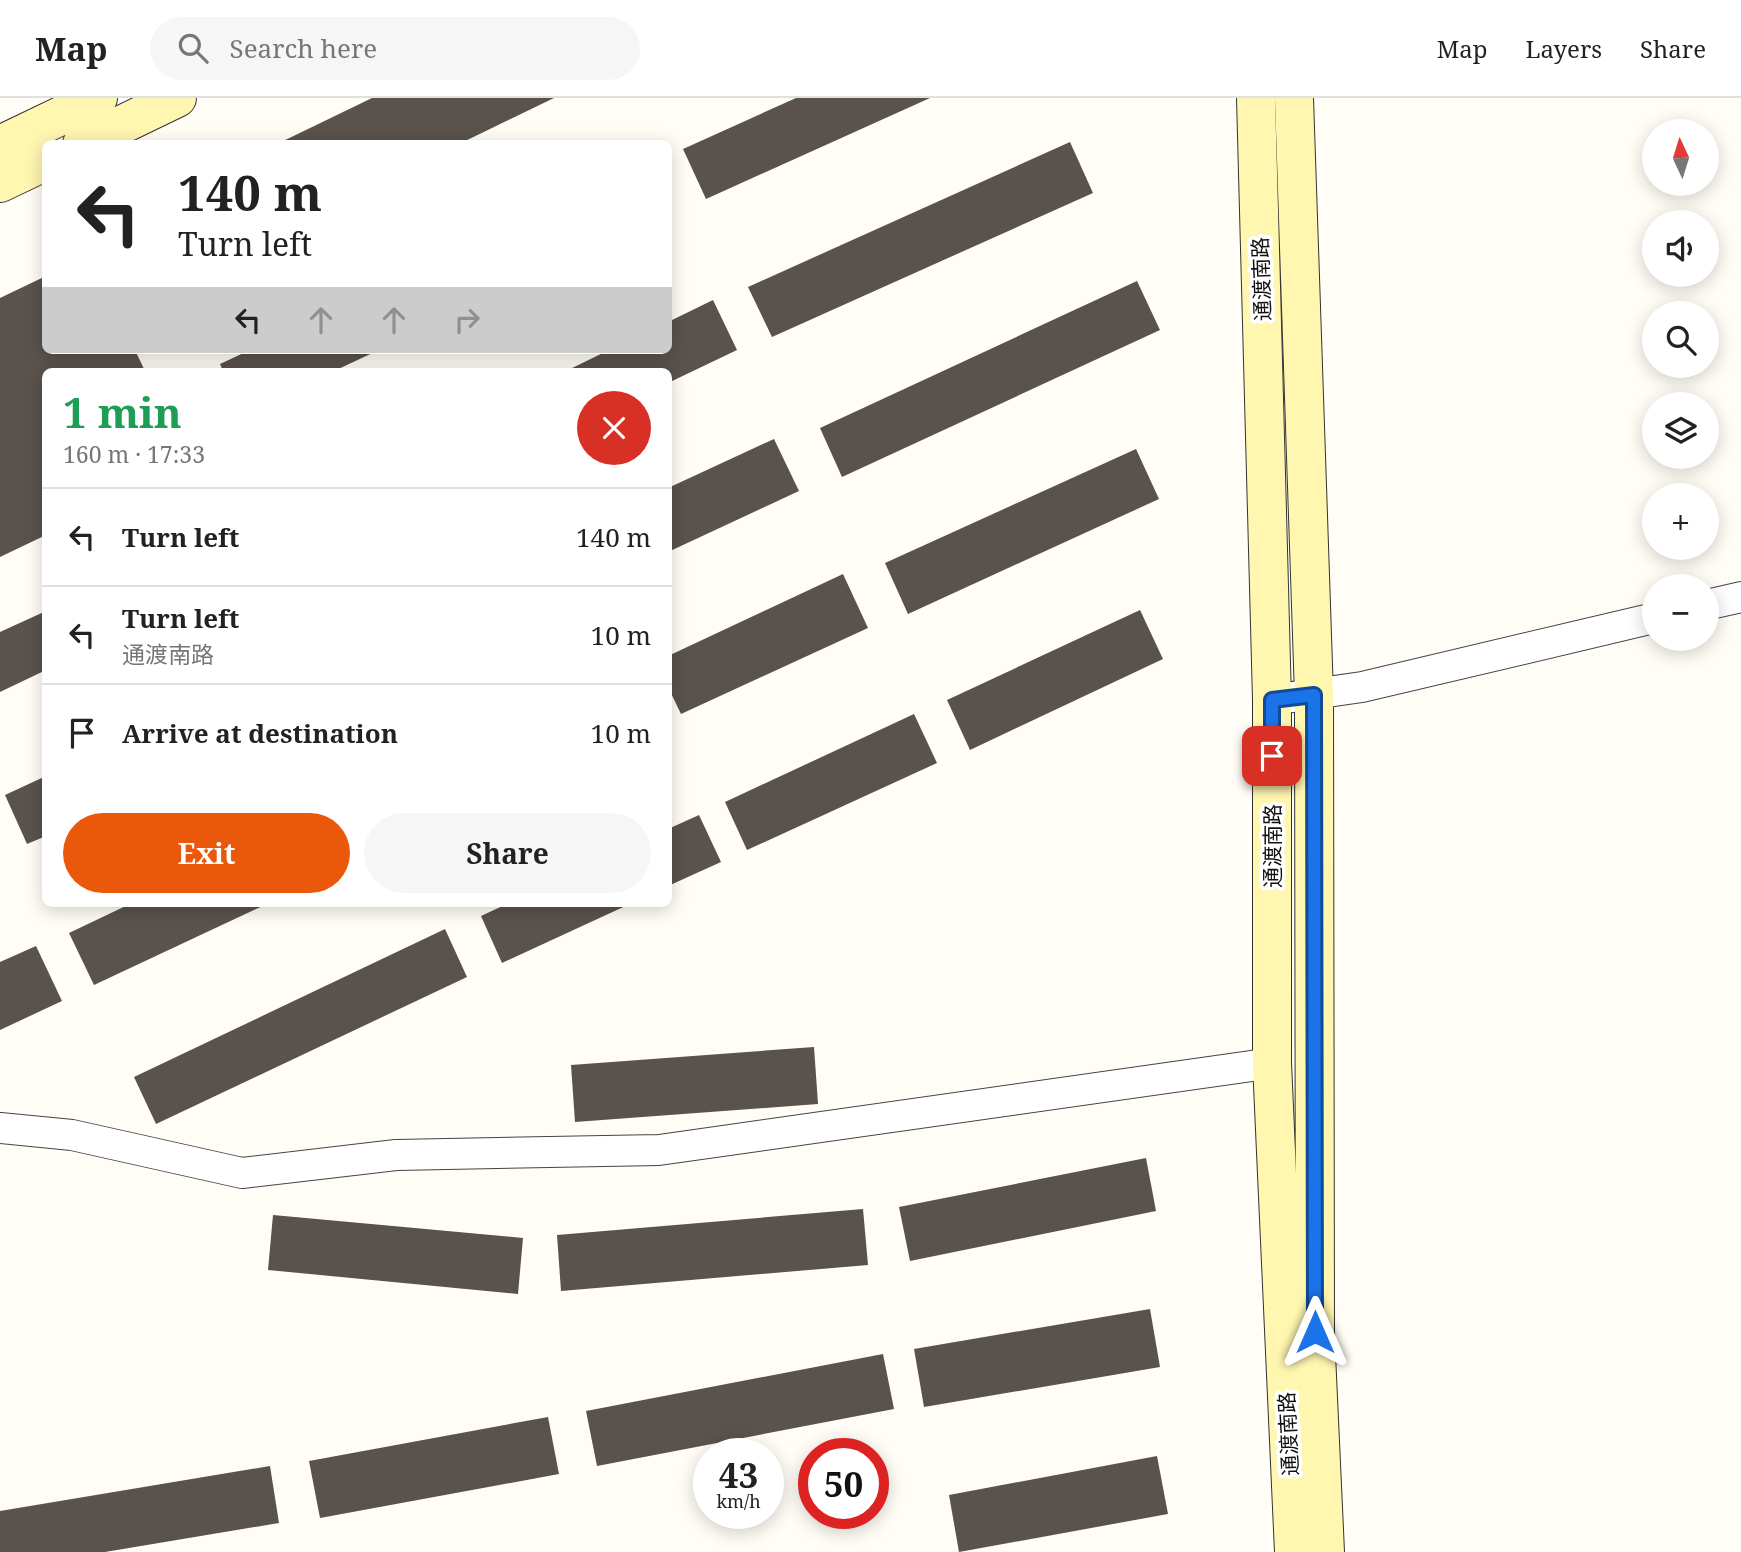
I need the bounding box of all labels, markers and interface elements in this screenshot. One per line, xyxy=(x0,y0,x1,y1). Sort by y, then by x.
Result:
search box xyxy=(150,17,640,80)
text: Map xyxy=(35,26,108,71)
icon: search xyxy=(174,29,212,67)
text: Search here xyxy=(230,30,377,66)
text: Map xyxy=(1437,32,1488,65)
text: Layers xyxy=(1526,32,1602,65)
text: Share xyxy=(1640,32,1706,65)
north arrow xyxy=(1642,119,1718,196)
map controls xyxy=(1642,119,1719,651)
text: 140 m xyxy=(178,159,322,225)
icon: left xyxy=(63,168,154,259)
button: sound xyxy=(1642,210,1719,287)
text: Turn left xyxy=(178,222,312,265)
street label: 通渡南路 xyxy=(1246,237,1276,321)
icon: left xyxy=(229,301,267,339)
icon: ahead xyxy=(302,301,340,339)
icon: ahead xyxy=(375,301,413,339)
icon: right xyxy=(448,301,486,339)
button: search xyxy=(1642,301,1719,378)
text: 1 min xyxy=(63,383,182,440)
button: close xyxy=(577,391,651,465)
button: layers xyxy=(1642,392,1719,469)
text: 160 m · 17:33 xyxy=(63,438,205,470)
button: + xyxy=(1642,483,1719,560)
icon: left xyxy=(63,518,101,556)
text: Turn left xyxy=(122,519,239,555)
text: 140 m xyxy=(576,519,651,555)
button: − xyxy=(1642,574,1719,651)
text: Turn left xyxy=(122,600,239,636)
icon: left xyxy=(63,616,101,654)
text: 10 m xyxy=(591,617,651,653)
text: 通渡南路 xyxy=(122,638,214,670)
icon: arrive xyxy=(63,714,101,752)
text: Arrive at destination xyxy=(122,715,398,751)
text: 10 m xyxy=(591,715,651,751)
pin xyxy=(1242,726,1302,786)
icon: arrive xyxy=(1253,737,1291,775)
street label: 通渡南路 xyxy=(1258,804,1286,888)
button: Exit xyxy=(63,813,350,893)
button: Share xyxy=(364,813,651,893)
position arrow xyxy=(1278,1295,1352,1369)
street label: 通渡南路 xyxy=(1272,1391,1304,1477)
speed limit sign: 50 xyxy=(798,1438,889,1529)
text: 43 xyxy=(719,1451,758,1498)
text: km/h xyxy=(716,1489,761,1513)

